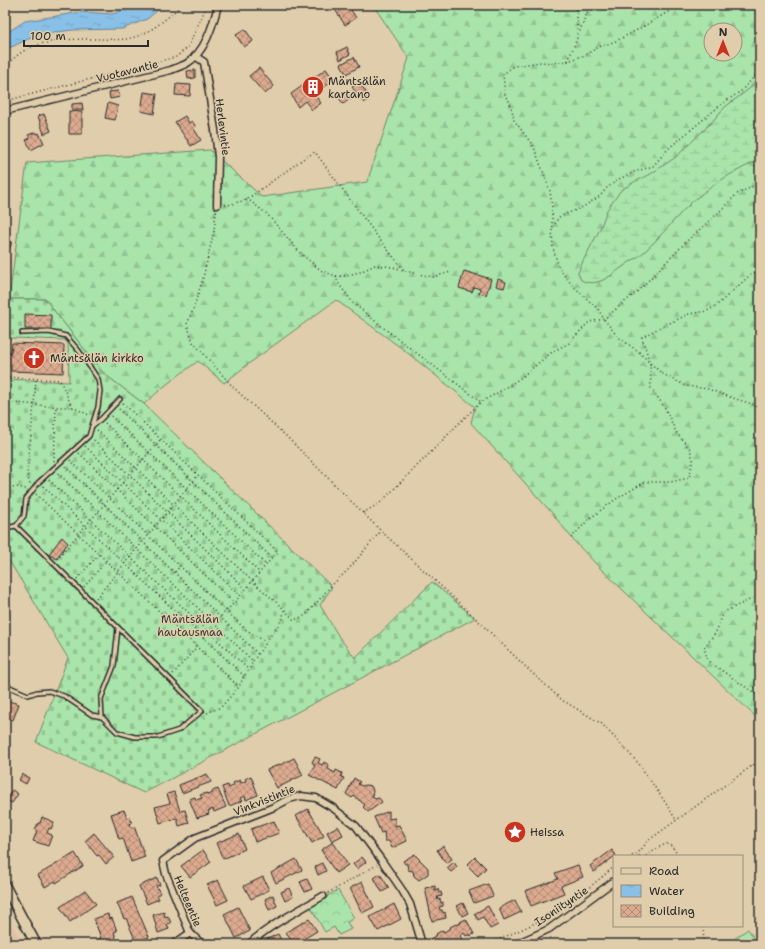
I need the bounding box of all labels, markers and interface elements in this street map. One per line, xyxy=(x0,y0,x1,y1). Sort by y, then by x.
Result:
scale bar xyxy=(24,22,148,48)
north arrow xyxy=(703,22,743,62)
text: N xyxy=(719,25,728,40)
text: 100 m xyxy=(30,28,66,44)
street label: Vuotavantie xyxy=(94,57,160,86)
building icon: Mäntsälän kartano xyxy=(300,74,326,100)
place label: Mäntsälän kartano xyxy=(328,74,386,102)
street label: Herlevintie xyxy=(212,98,233,156)
church icon: Mäntsälän kirkko xyxy=(21,345,47,371)
place label: Mäntsälän kirkko xyxy=(50,351,144,366)
park label: Mäntsälän hautausmaa xyxy=(157,612,223,640)
street label: Vinkvistintie xyxy=(231,781,297,820)
place icon: Heissa xyxy=(502,819,528,845)
place label: Heissa xyxy=(530,825,564,840)
legend xyxy=(613,855,743,927)
text: Road xyxy=(649,863,680,879)
street label: Helteentie xyxy=(170,873,205,929)
street label: Isoniityntie xyxy=(531,883,591,930)
text: Water xyxy=(649,883,685,899)
text: Building xyxy=(649,903,695,919)

